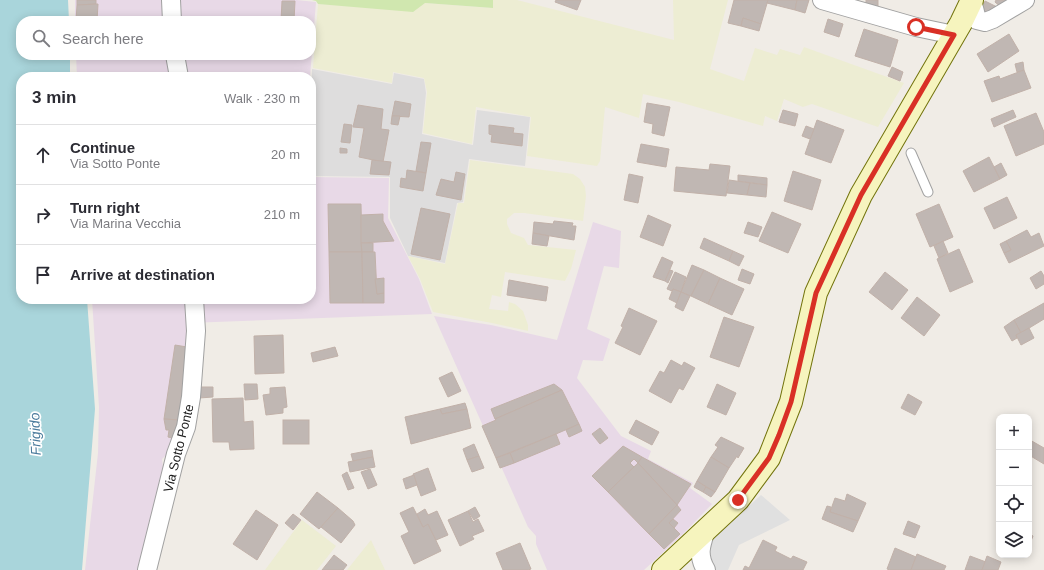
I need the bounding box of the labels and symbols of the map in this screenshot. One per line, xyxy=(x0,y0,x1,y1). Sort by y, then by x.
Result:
route start xyxy=(907,18,925,36)
street label: Via Sotto Ponte xyxy=(160,403,197,494)
water label: Frigido xyxy=(26,412,44,456)
route end xyxy=(729,491,747,509)

